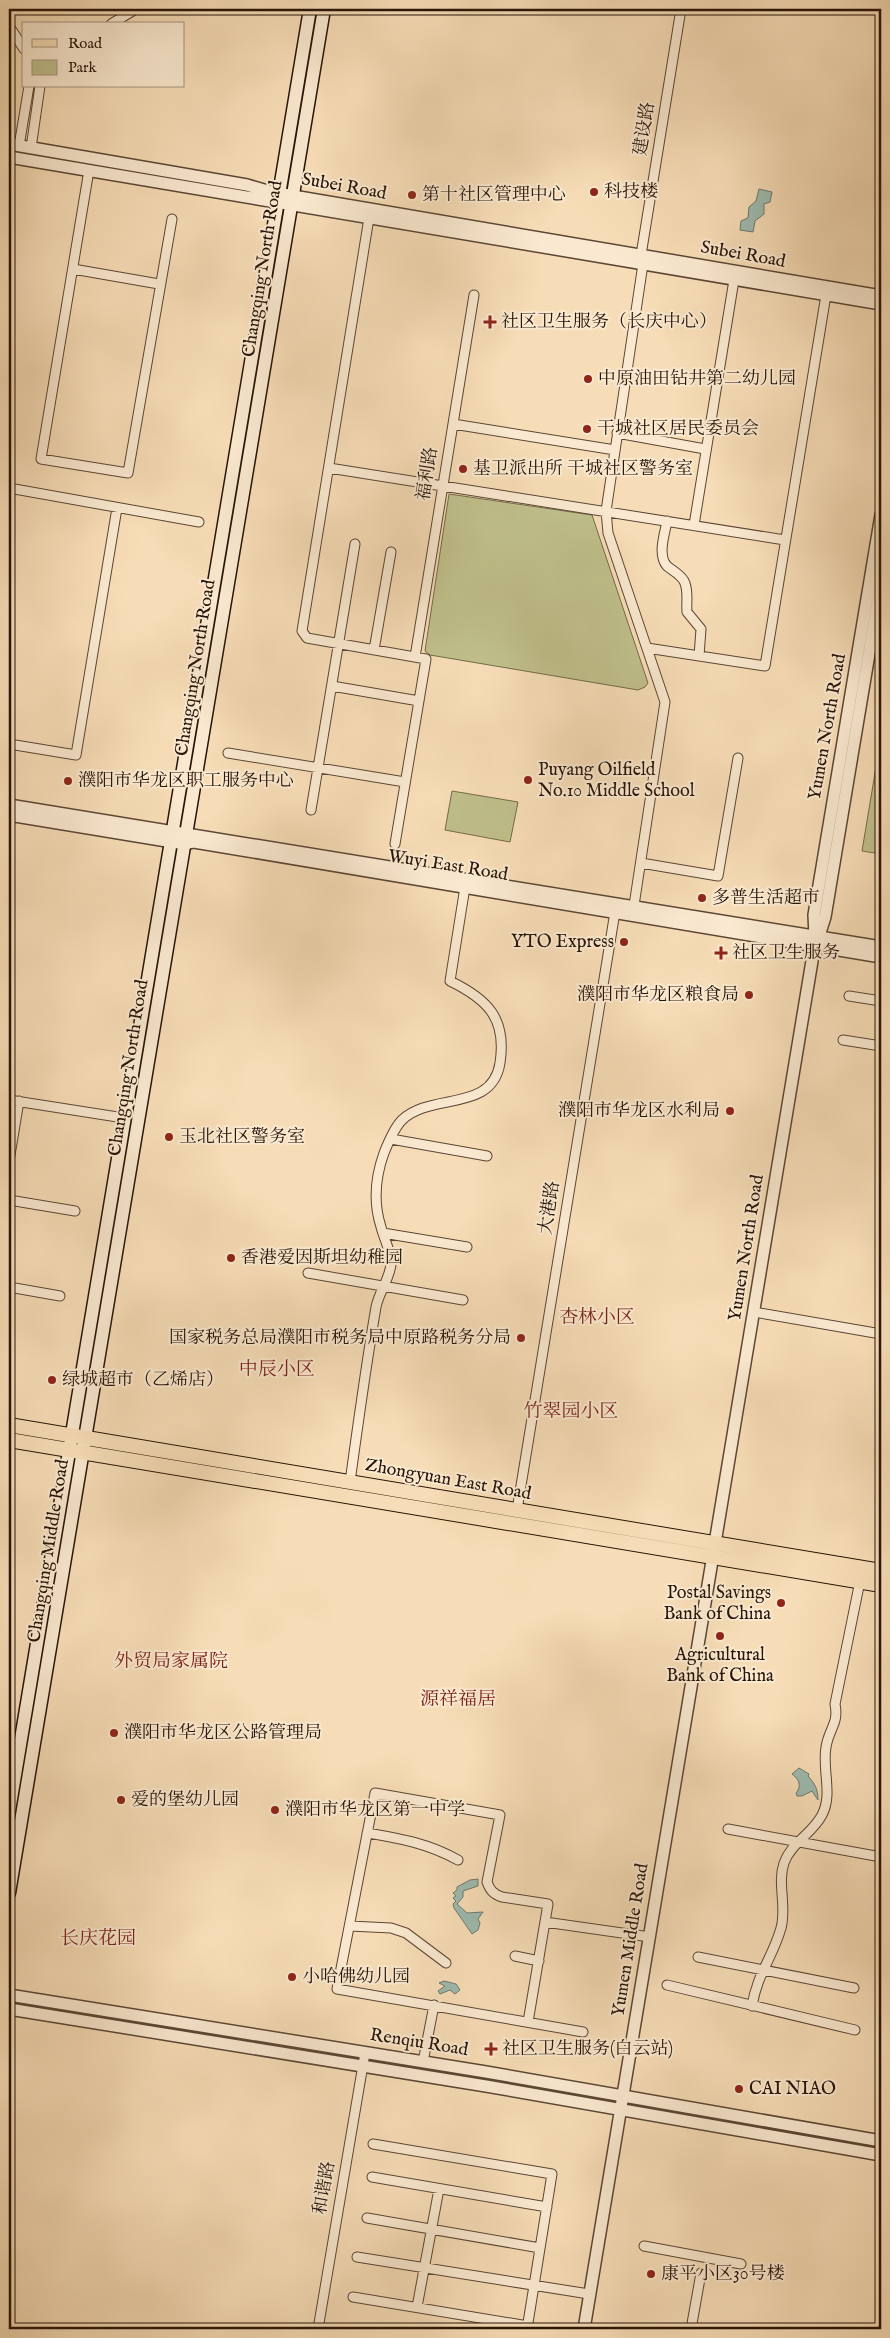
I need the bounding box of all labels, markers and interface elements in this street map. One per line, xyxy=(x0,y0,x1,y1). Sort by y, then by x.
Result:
legend xyxy=(22,22,185,88)
text: Road xyxy=(68,34,103,53)
text: Park xyxy=(68,58,98,77)
street label: 建设路 xyxy=(629,101,661,157)
street label: Subei Road xyxy=(300,168,389,206)
street label: Changqing North Road xyxy=(238,179,288,359)
place label: 科技楼 xyxy=(604,181,658,204)
place label: 第十社区管理中心 xyxy=(422,184,566,207)
marker: 科技楼 xyxy=(588,186,600,198)
marker: 第十社区管理中心 xyxy=(406,189,418,201)
street label: Subei Road xyxy=(699,236,788,274)
place label: 社区卫生服务（长庆中心） xyxy=(501,311,717,334)
marker: 社区卫生服务（长庆中心） xyxy=(483,315,497,329)
place label: 中原油田钻井第二幼儿园 xyxy=(598,368,796,391)
marker: 中原油田钻井第二幼儿园 xyxy=(582,373,594,385)
place label: 干城社区居民委员会 xyxy=(597,418,759,441)
marker: 干城社区居民委员会 xyxy=(581,423,593,435)
street label: 福利路 xyxy=(412,446,444,502)
place label: 基卫派出所 干城社区警务室 xyxy=(473,458,693,481)
marker: 基卫派出所 干城社区警务室 xyxy=(457,463,469,475)
street label: Changqing North Road xyxy=(171,578,221,758)
street label: Yumen North Road xyxy=(804,652,852,802)
place label: Puyang Oilfield No.10 Middle School xyxy=(538,759,695,803)
place label: 濮阳市华龙区职工服务中心 xyxy=(78,770,294,793)
marker: Puyang Oilfield No.10 Middle School xyxy=(522,774,534,786)
marker: 濮阳市华龙区职工服务中心 xyxy=(62,775,74,787)
street label: Wuyi East Road xyxy=(386,845,510,887)
place label: 多普生活超市 xyxy=(712,887,820,910)
marker: 多普生活超市 xyxy=(696,892,708,904)
place label: YTO Express xyxy=(511,931,614,954)
marker: YTO Express xyxy=(618,936,630,948)
place label: 社区卫生服务 xyxy=(732,942,840,965)
marker: 社区卫生服务 xyxy=(714,946,728,960)
street label: Changqing North Road xyxy=(104,978,154,1158)
place label: 濮阳市华龙区粮食局 xyxy=(577,984,739,1007)
marker: 濮阳市华龙区粮食局 xyxy=(743,989,755,1001)
place label: 濮阳市华龙区水利局 xyxy=(558,1100,720,1123)
marker: 濮阳市华龙区水利局 xyxy=(724,1105,736,1117)
place label: 玉北社区警务室 xyxy=(179,1126,305,1149)
marker: 玉北社区警务室 xyxy=(163,1131,175,1143)
street label: Yumen North Road xyxy=(724,1173,770,1323)
street label: 大港路 xyxy=(534,1180,566,1236)
place label: 香港爱因斯坦幼稚园 xyxy=(241,1247,403,1270)
marker: 香港爱因斯坦幼稚园 xyxy=(225,1252,237,1264)
district label: 杏林小区 xyxy=(559,1306,635,1330)
place label: 国家税务总局濮阳市税务局中原路税务分局 xyxy=(169,1327,511,1350)
marker: 国家税务总局濮阳市税务局中原路税务分局 xyxy=(515,1332,527,1344)
district label: 中辰小区 xyxy=(239,1358,315,1382)
place label: 绿城超市（乙烯店） xyxy=(62,1369,224,1392)
marker: 绿城超市（乙烯店） xyxy=(46,1374,58,1386)
district label: 竹翠园小区 xyxy=(523,1400,619,1424)
street label: Zhongyuan East Road xyxy=(363,1454,533,1506)
street label: Changqing Middle Road xyxy=(23,1457,75,1644)
place label: Postal Savings Bank of China xyxy=(663,1582,771,1626)
marker: Postal Savings Bank of China xyxy=(775,1597,787,1609)
marker: Agricultural Bank of China xyxy=(714,1630,726,1642)
place label: Agricultural Bank of China xyxy=(666,1644,774,1688)
district label: 外贸局家属院 xyxy=(114,1650,228,1674)
district label: 源祥福居 xyxy=(420,1688,496,1712)
place label: 濮阳市华龙区公路管理局 xyxy=(124,1722,322,1745)
marker: 濮阳市华龙区公路管理局 xyxy=(108,1727,120,1739)
place label: 爱的堡幼儿园 xyxy=(131,1789,239,1812)
marker: 爱的堡幼儿园 xyxy=(115,1794,127,1806)
place label: 濮阳市华龙区第一中学 xyxy=(285,1799,465,1822)
marker: 濮阳市华龙区第一中学 xyxy=(269,1804,281,1816)
street label: Yumen Middle Road xyxy=(608,1861,655,2018)
district label: 长庆花园 xyxy=(60,1927,136,1951)
place label: 小哈佛幼儿园 xyxy=(302,1966,410,1989)
marker: 小哈佛幼儿园 xyxy=(286,1971,298,1983)
street label: Renqiu Road xyxy=(368,2024,470,2062)
place label: 社区卫生服务(白云站) xyxy=(502,2038,673,2061)
marker: 社区卫生服务(白云站) xyxy=(484,2042,498,2056)
place label: CAI NIAO xyxy=(749,2078,836,2101)
marker: CAI NIAO xyxy=(733,2083,745,2095)
street label: 和谐路 xyxy=(309,2159,341,2217)
place label: 康平小区30号楼 xyxy=(661,2263,785,2286)
marker: 康平小区30号楼 xyxy=(645,2268,657,2280)

